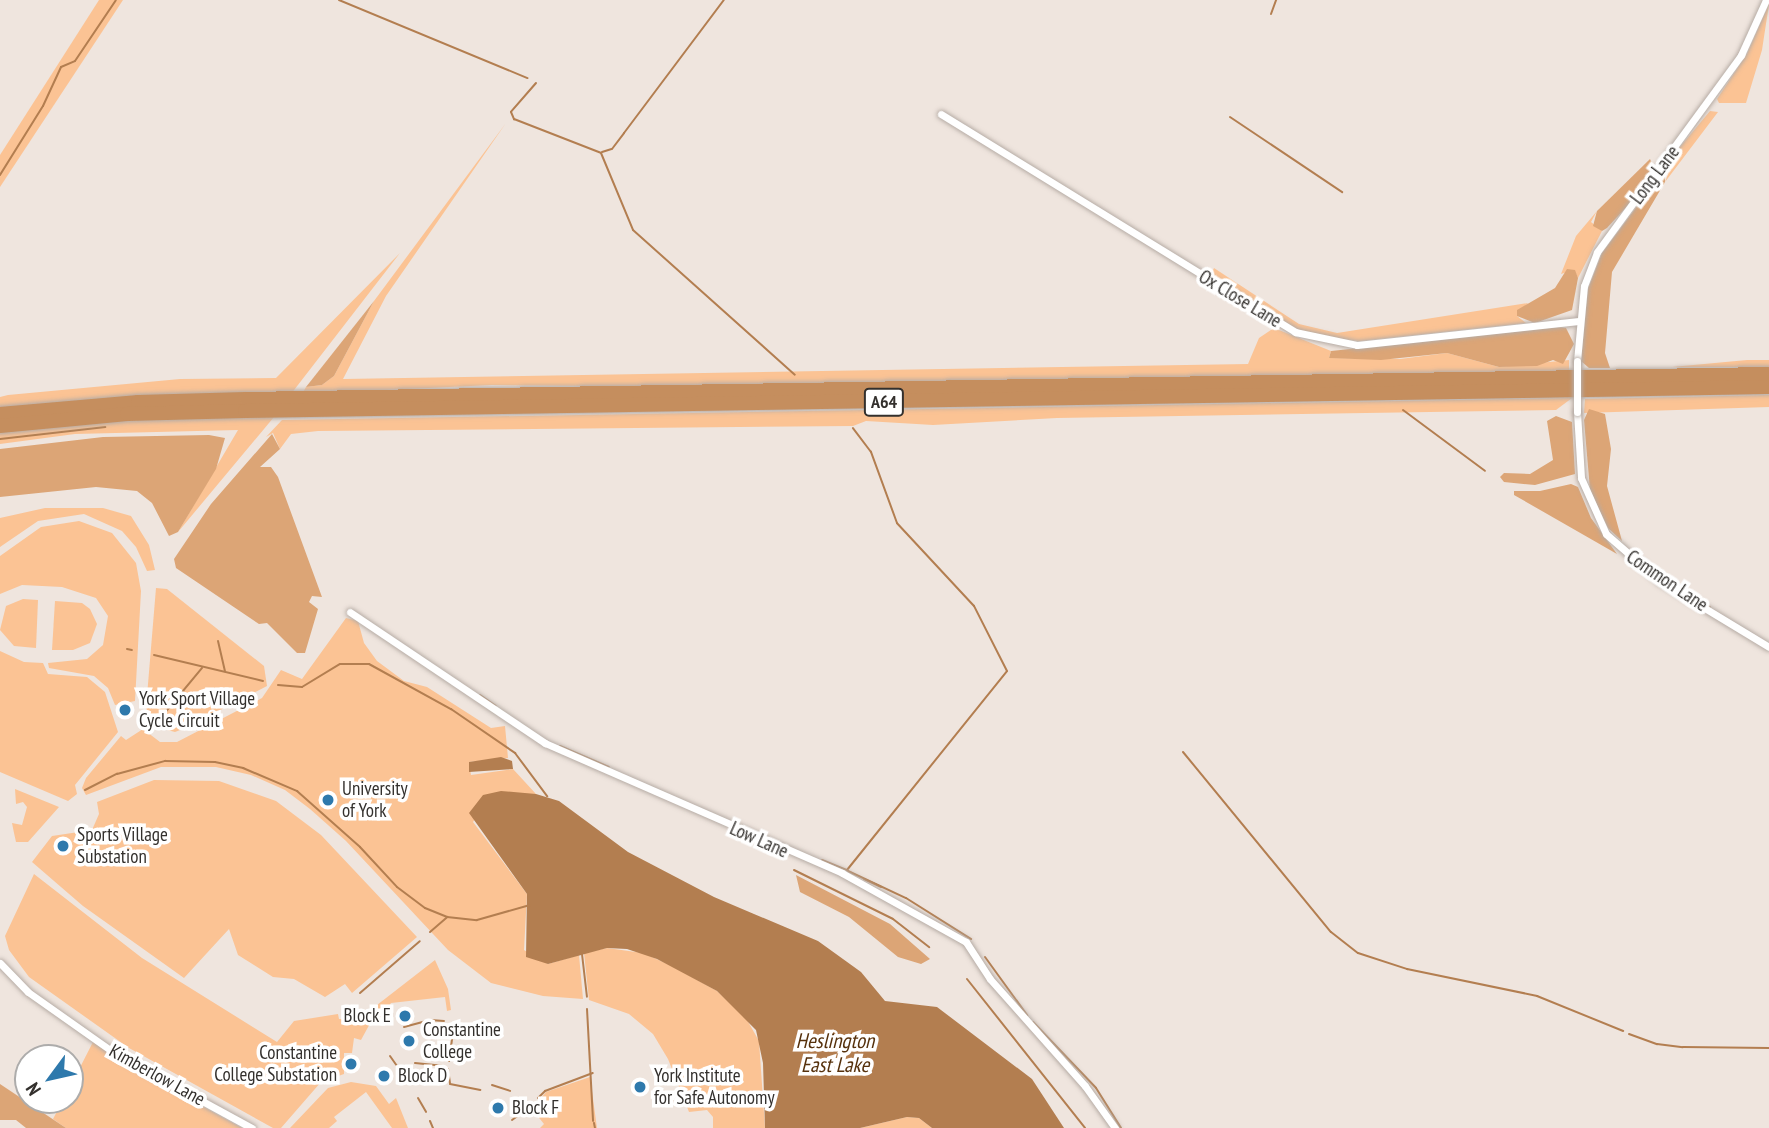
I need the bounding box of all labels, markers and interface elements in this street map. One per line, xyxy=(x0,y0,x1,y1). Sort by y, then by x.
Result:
street label: Long Lane xyxy=(1626,141,1684,209)
street label: Ox Close Lane xyxy=(1194,265,1286,333)
road number: A64 xyxy=(863,388,905,416)
street label: Common Lane xyxy=(1622,546,1712,616)
place label: York Sport Village Cycle Circuit xyxy=(139,688,256,732)
marker: York Sport Village Cycle Circuit xyxy=(117,702,133,718)
place label: University of York xyxy=(342,778,408,822)
marker: University of York xyxy=(320,792,336,808)
street label: Low Lane xyxy=(726,817,792,863)
place label: Sports Village Substation xyxy=(77,824,168,868)
marker: Sports Village Substation xyxy=(55,838,71,854)
place label: Block E xyxy=(343,1005,391,1027)
marker: Block E xyxy=(397,1008,413,1024)
place label: Constantine College xyxy=(423,1019,501,1063)
water label: Heslington East Lake xyxy=(796,1028,874,1078)
marker: Constantine College xyxy=(401,1033,417,1049)
street label: Kimberlow Lane xyxy=(105,1039,209,1111)
place label: Constantine College Substation xyxy=(214,1042,337,1086)
north arrow xyxy=(14,1044,84,1114)
marker: Constantine College Substation xyxy=(343,1056,359,1072)
place label: Block D xyxy=(398,1065,448,1087)
place label: York Institute for Safe Autonomy xyxy=(654,1065,775,1109)
marker: Block D xyxy=(376,1068,392,1084)
text: N xyxy=(20,1079,46,1100)
marker: York Institute for Safe Autonomy xyxy=(632,1079,648,1095)
place label: Block F xyxy=(512,1097,560,1119)
marker: Block F xyxy=(490,1100,506,1116)

